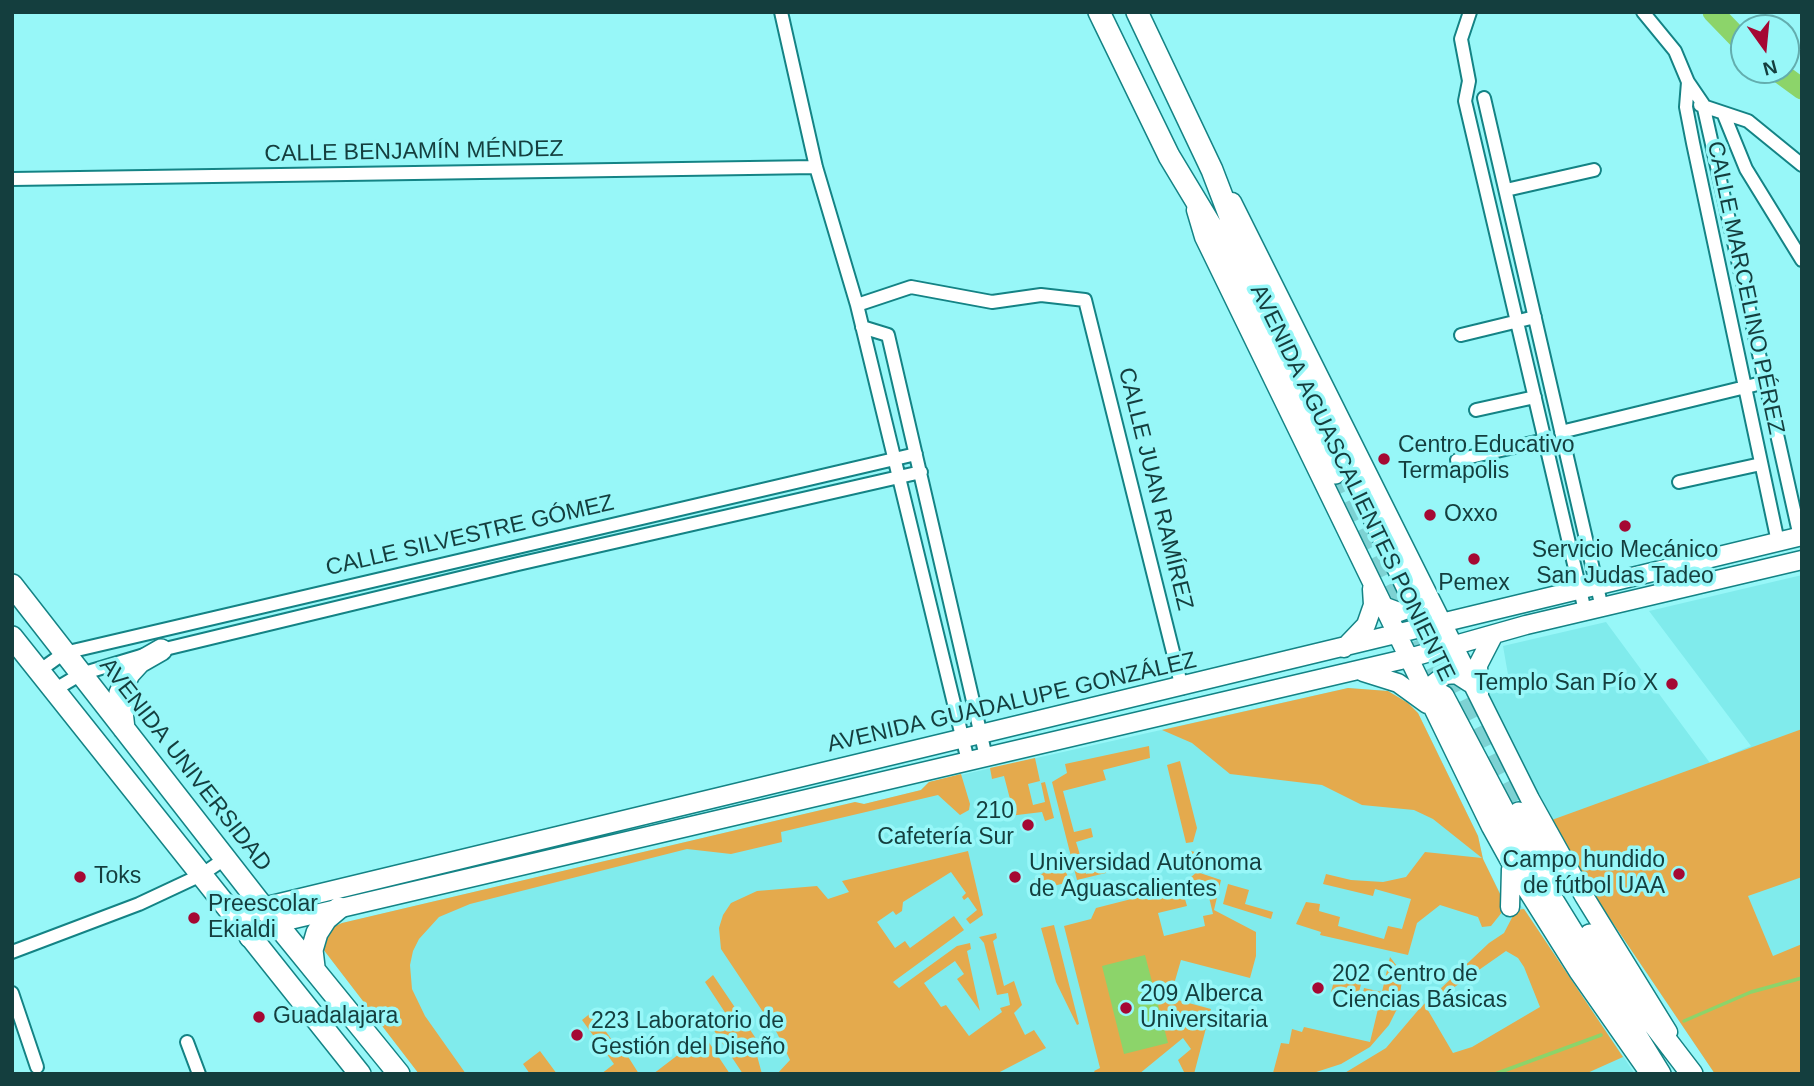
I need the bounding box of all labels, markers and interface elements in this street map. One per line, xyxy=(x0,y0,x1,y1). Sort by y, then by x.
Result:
north arrow xyxy=(1730,14,1800,84)
text: N xyxy=(1761,56,1779,80)
street label: CALLE BENJAMÍN MÉNDEZ xyxy=(264,136,564,168)
street label: CALLE MARCELINO PÉREZ xyxy=(1700,139,1790,437)
street label: AVENIDA AGUASCALIENTES PONIENTE xyxy=(1244,280,1460,686)
street label: CALLE JUAN RAMÍREZ xyxy=(1111,365,1199,613)
place label: Centro Educativo Termapolis xyxy=(1398,432,1574,486)
marker: Centro Educativo Termapolis xyxy=(1376,451,1392,467)
street label: CALLE SILVESTRE GÓMEZ xyxy=(323,489,617,583)
place label: Oxxo xyxy=(1444,501,1498,529)
marker: Oxxo xyxy=(1422,507,1438,523)
marker: Servicio Mecánico San Judas Tadeo xyxy=(1617,518,1633,534)
place label: Servicio Mecánico San Judas Tadeo xyxy=(1532,537,1718,591)
marker: Pemex xyxy=(1466,551,1482,567)
place label: Pemex xyxy=(1438,570,1510,598)
street label: AVENIDA GUADALUPE GONZÁLEZ xyxy=(825,647,1199,759)
street label: AVENIDA UNIVERSIDAD xyxy=(93,653,277,877)
place label: Templo San Pío X xyxy=(1474,670,1658,698)
marker: Templo San Pío X xyxy=(1664,676,1680,692)
place label: 210 Cafetería Sur xyxy=(877,798,1014,852)
marker: 210 Cafetería Sur xyxy=(1020,817,1036,833)
place label: Campo hundido de fútbol UAA xyxy=(1503,847,1665,901)
place label: Universidad Autónoma de Aguascalientes xyxy=(1029,850,1262,904)
place label: Toks xyxy=(94,863,141,891)
marker: Campo hundido de fútbol UAA xyxy=(1671,866,1687,882)
marker: Toks xyxy=(72,869,88,885)
marker: Universidad Autónoma de Aguascalientes xyxy=(1007,869,1023,885)
place label: Preescolar Ekialdi xyxy=(208,891,318,945)
marker: Preescolar Ekialdi xyxy=(186,910,202,926)
place label: 202 Centro de Ciencias Básicas xyxy=(1332,961,1507,1015)
marker: 202 Centro de Ciencias Básicas xyxy=(1310,980,1326,996)
place label: 209 Alberca Universitaria xyxy=(1140,981,1268,1035)
marker: 209 Alberca Universitaria xyxy=(1118,1000,1134,1016)
place label: Guadalajara xyxy=(273,1003,398,1031)
place label: 223 Laboratorio de Gestión del Diseño xyxy=(591,1008,785,1062)
marker: Guadalajara xyxy=(251,1009,267,1025)
marker: 223 Laboratorio de Gestión del Diseño xyxy=(569,1027,585,1043)

